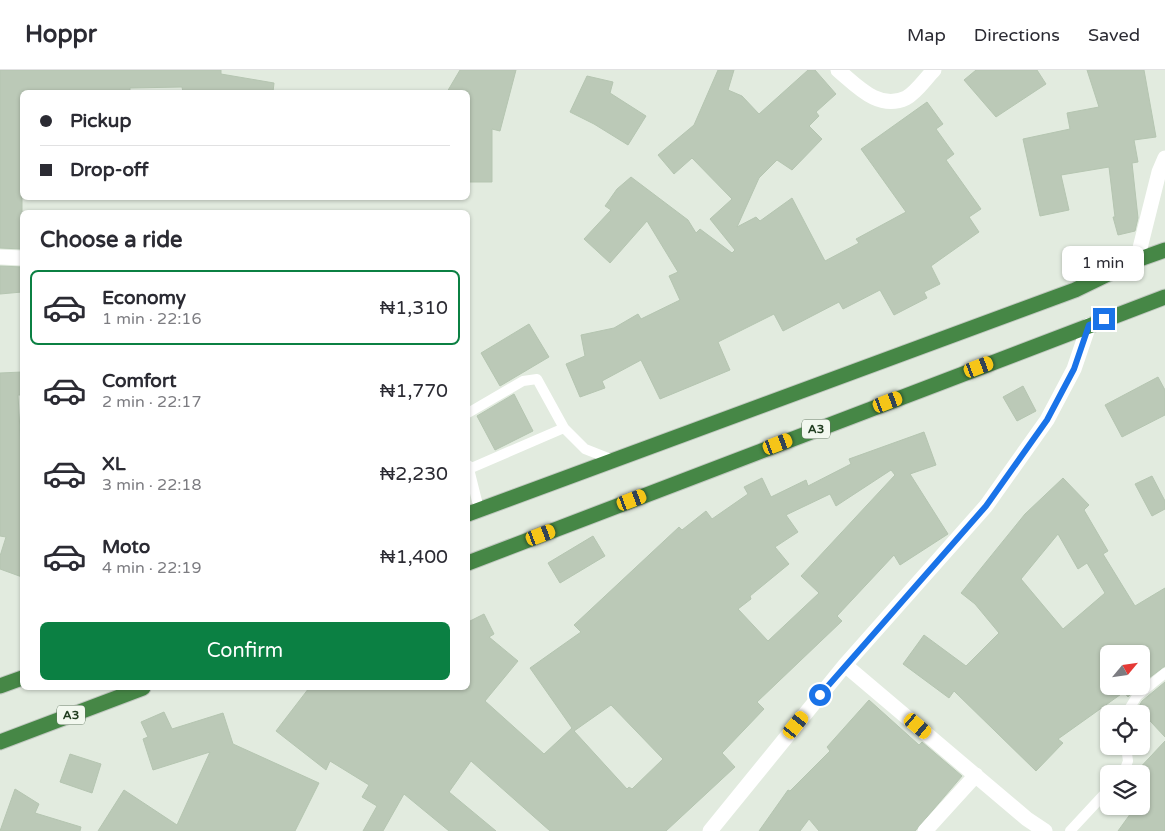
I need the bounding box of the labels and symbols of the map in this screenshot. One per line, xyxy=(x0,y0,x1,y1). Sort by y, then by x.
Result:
callout: 1 min xyxy=(1063,246,1145,282)
route end xyxy=(1093,308,1115,330)
car xyxy=(962,355,995,379)
car xyxy=(871,390,904,414)
road number: A3 xyxy=(802,419,830,438)
car xyxy=(761,432,794,456)
car xyxy=(615,488,648,512)
car xyxy=(524,523,557,547)
north arrow xyxy=(1100,645,1150,695)
route start xyxy=(809,684,831,706)
road number: A3 xyxy=(57,706,85,724)
car xyxy=(780,709,811,741)
car xyxy=(901,711,934,741)

